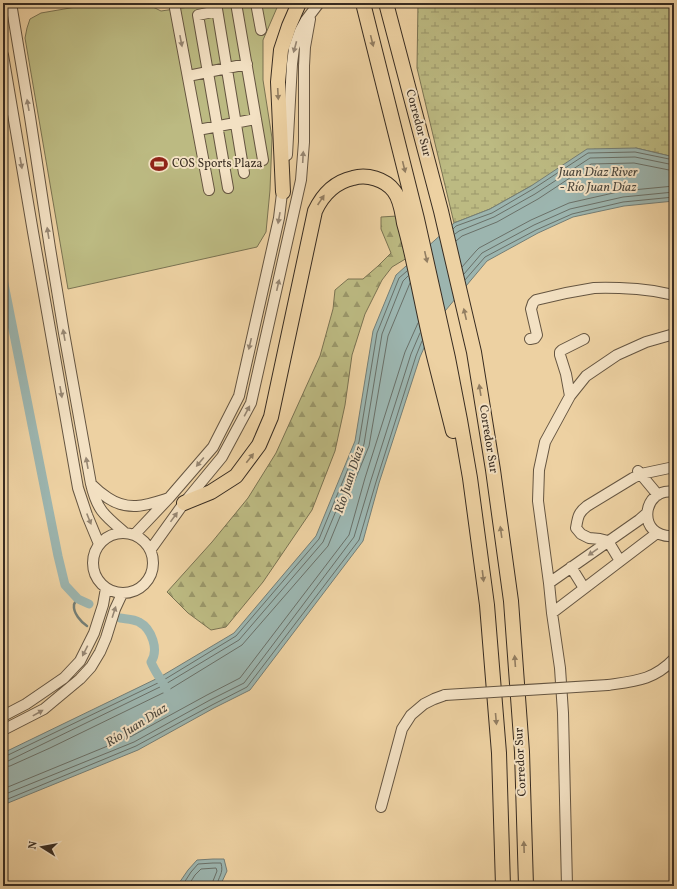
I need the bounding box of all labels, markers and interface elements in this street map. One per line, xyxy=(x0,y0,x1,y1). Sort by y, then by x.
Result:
one-way arrow xyxy=(179,35,185,47)
one-way arrow xyxy=(369,35,375,47)
one-way arrow xyxy=(292,41,298,53)
one-way arrow xyxy=(275,88,282,100)
street label: Corredor Sur xyxy=(401,88,435,158)
one-way arrow xyxy=(25,98,31,111)
one-way arrow xyxy=(300,151,307,163)
sports icon: COS Sports Plaza xyxy=(149,154,169,174)
place label: COS Sports Plaza xyxy=(172,156,263,172)
one-way arrow xyxy=(18,157,24,169)
one-way arrow xyxy=(401,161,407,173)
water label: Juan Díaz River - Río Juan Díaz xyxy=(556,164,638,197)
one-way arrow xyxy=(317,195,325,205)
one-way arrow xyxy=(276,212,282,224)
one-way arrow xyxy=(45,227,51,239)
one-way arrow xyxy=(423,251,429,263)
one-way arrow xyxy=(275,278,281,290)
one-way arrow xyxy=(462,307,468,319)
one-way arrow xyxy=(61,329,67,341)
one-way arrow xyxy=(247,338,253,351)
one-way arrow xyxy=(477,384,483,396)
one-way arrow xyxy=(59,386,65,399)
street label: Corredor Sur xyxy=(475,404,501,474)
one-way arrow xyxy=(244,405,251,416)
water label: Río Juan Díaz xyxy=(331,444,369,516)
one-way arrow xyxy=(245,452,254,463)
one-way arrow xyxy=(84,457,90,469)
one-way arrow xyxy=(195,457,204,468)
one-way arrow xyxy=(170,512,178,523)
one-way arrow xyxy=(86,514,92,525)
one-way arrow xyxy=(498,526,504,538)
one-way arrow xyxy=(587,548,598,556)
one-way arrow xyxy=(480,570,486,582)
one-way arrow xyxy=(111,606,117,618)
one-way arrow xyxy=(82,646,88,657)
one-way arrow xyxy=(511,655,518,667)
water label: Río Juan Díaz xyxy=(103,700,171,752)
one-way arrow xyxy=(32,709,44,716)
one-way arrow xyxy=(492,713,499,725)
street label: Corredor Sur xyxy=(511,727,531,797)
north arrow xyxy=(22,827,62,867)
text: N xyxy=(26,840,42,851)
one-way arrow xyxy=(521,841,528,853)

